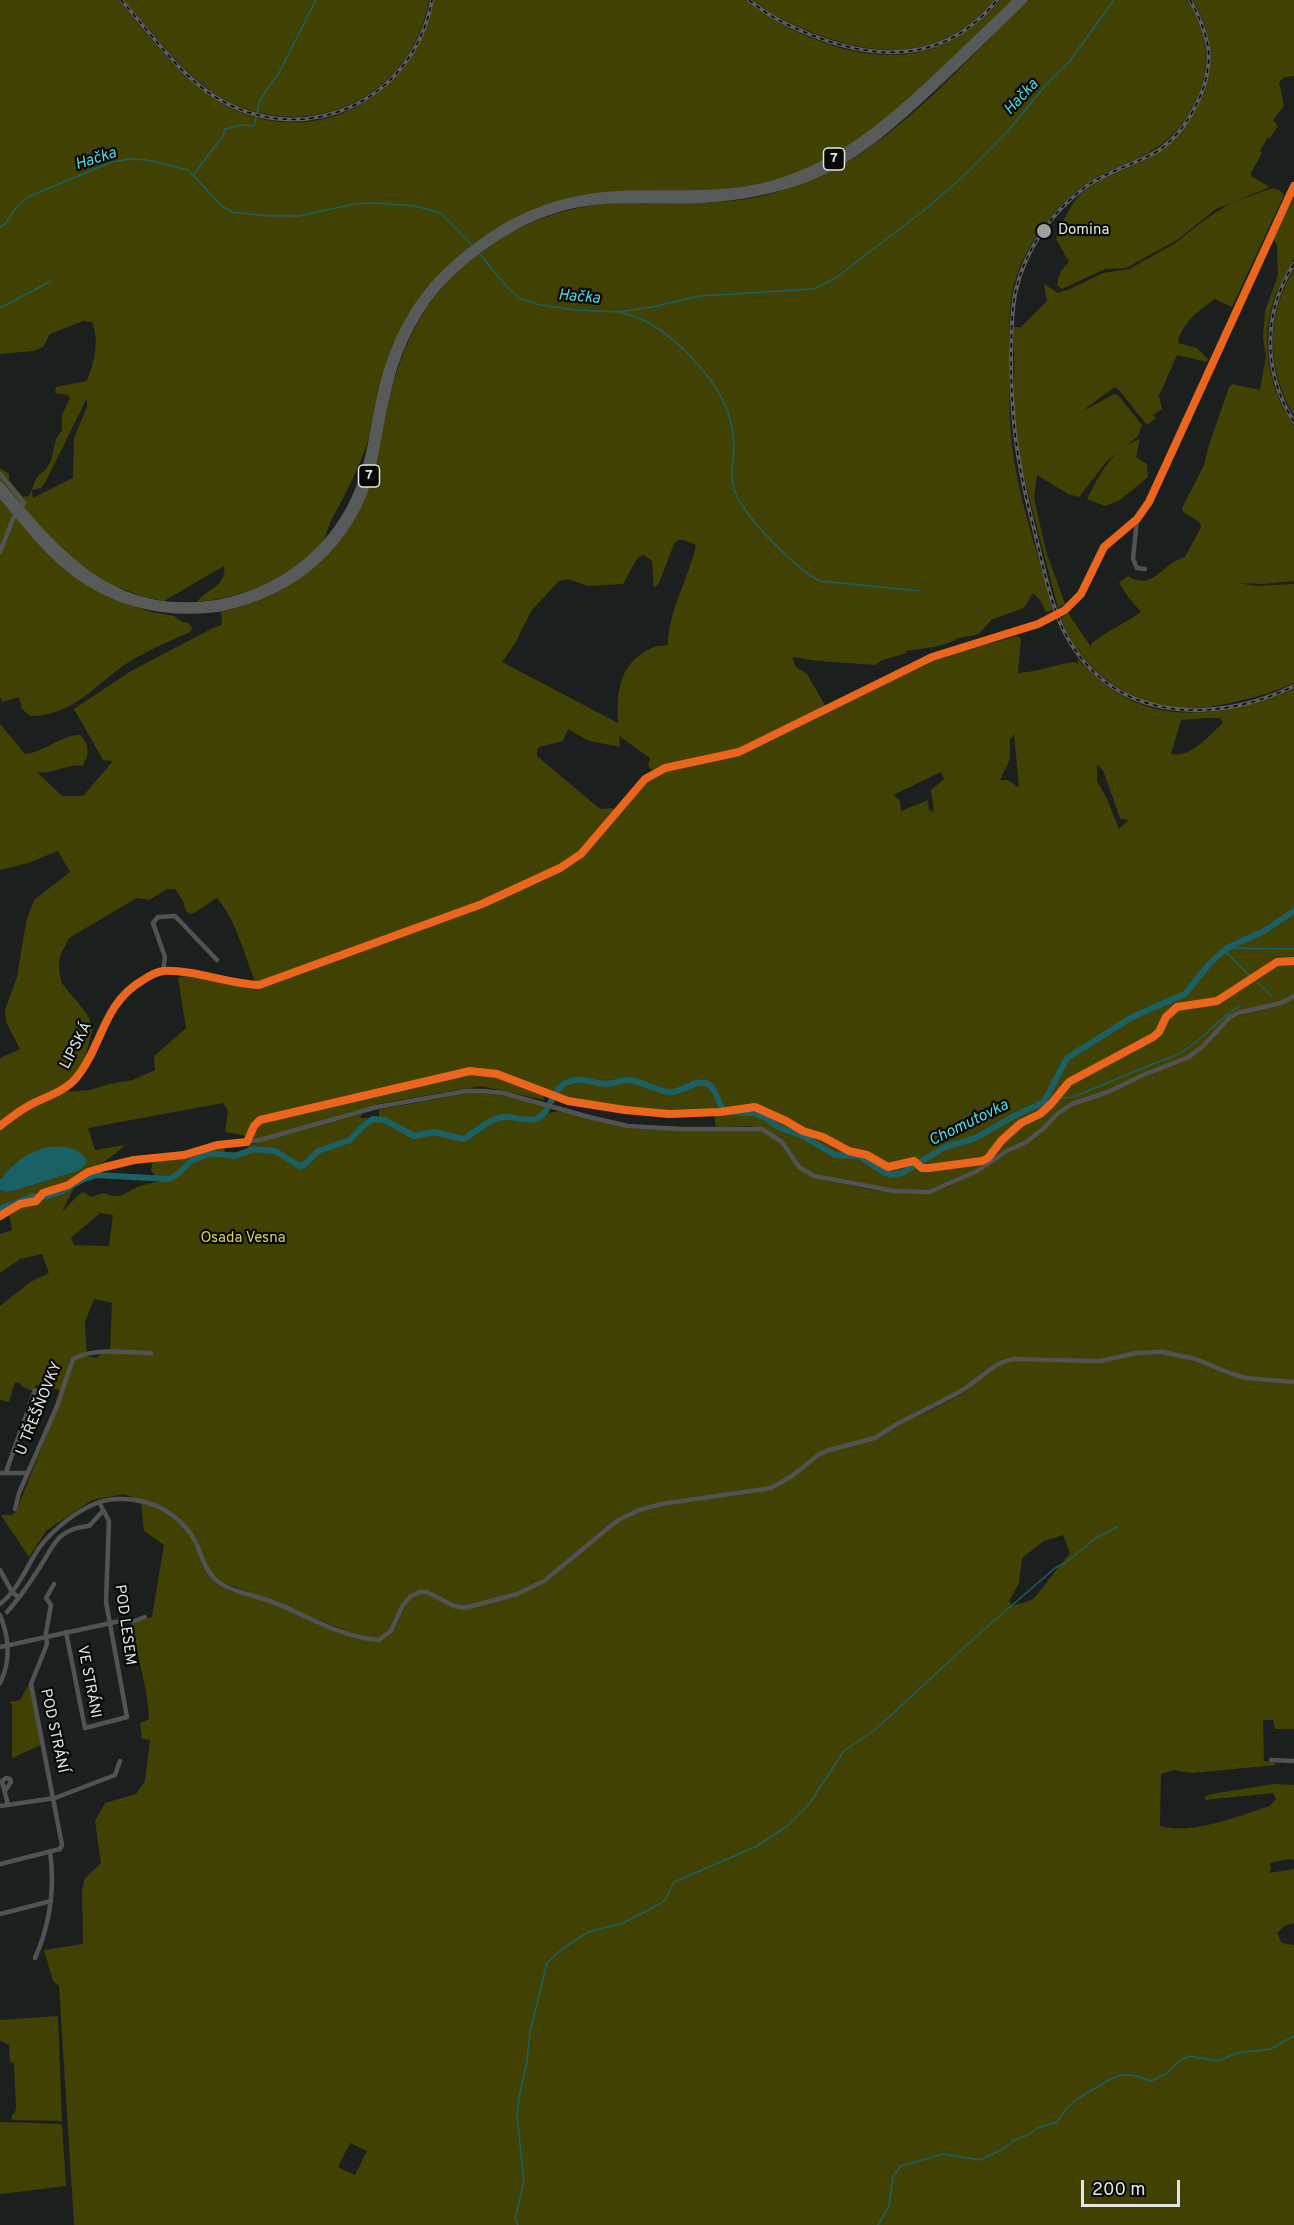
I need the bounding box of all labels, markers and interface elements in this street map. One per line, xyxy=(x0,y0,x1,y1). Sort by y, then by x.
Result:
water label: Hačka xyxy=(1001,76,1043,120)
water label: Hačka xyxy=(73,144,119,176)
road number: 7 xyxy=(824,148,844,170)
marker: Domina xyxy=(1035,222,1053,240)
place label: Domina xyxy=(1058,222,1109,240)
water label: Hačka xyxy=(557,287,601,309)
road number: 7 xyxy=(358,465,380,487)
street label: LIPSKÁ xyxy=(57,1019,97,1073)
water label: Chomutovka xyxy=(926,1096,1012,1152)
park label: Osada Vesna xyxy=(200,1230,286,1248)
street label: U TŘEŠŇOVKY xyxy=(13,1360,67,1458)
street label: POD LESEM xyxy=(109,1584,139,1666)
street label: VE STRÁNI xyxy=(72,1644,104,1720)
street label: POD STRÁNÍ xyxy=(35,1687,71,1775)
scale bar xyxy=(1084,2168,1183,2206)
text: 200 m xyxy=(1092,2179,1145,2202)

